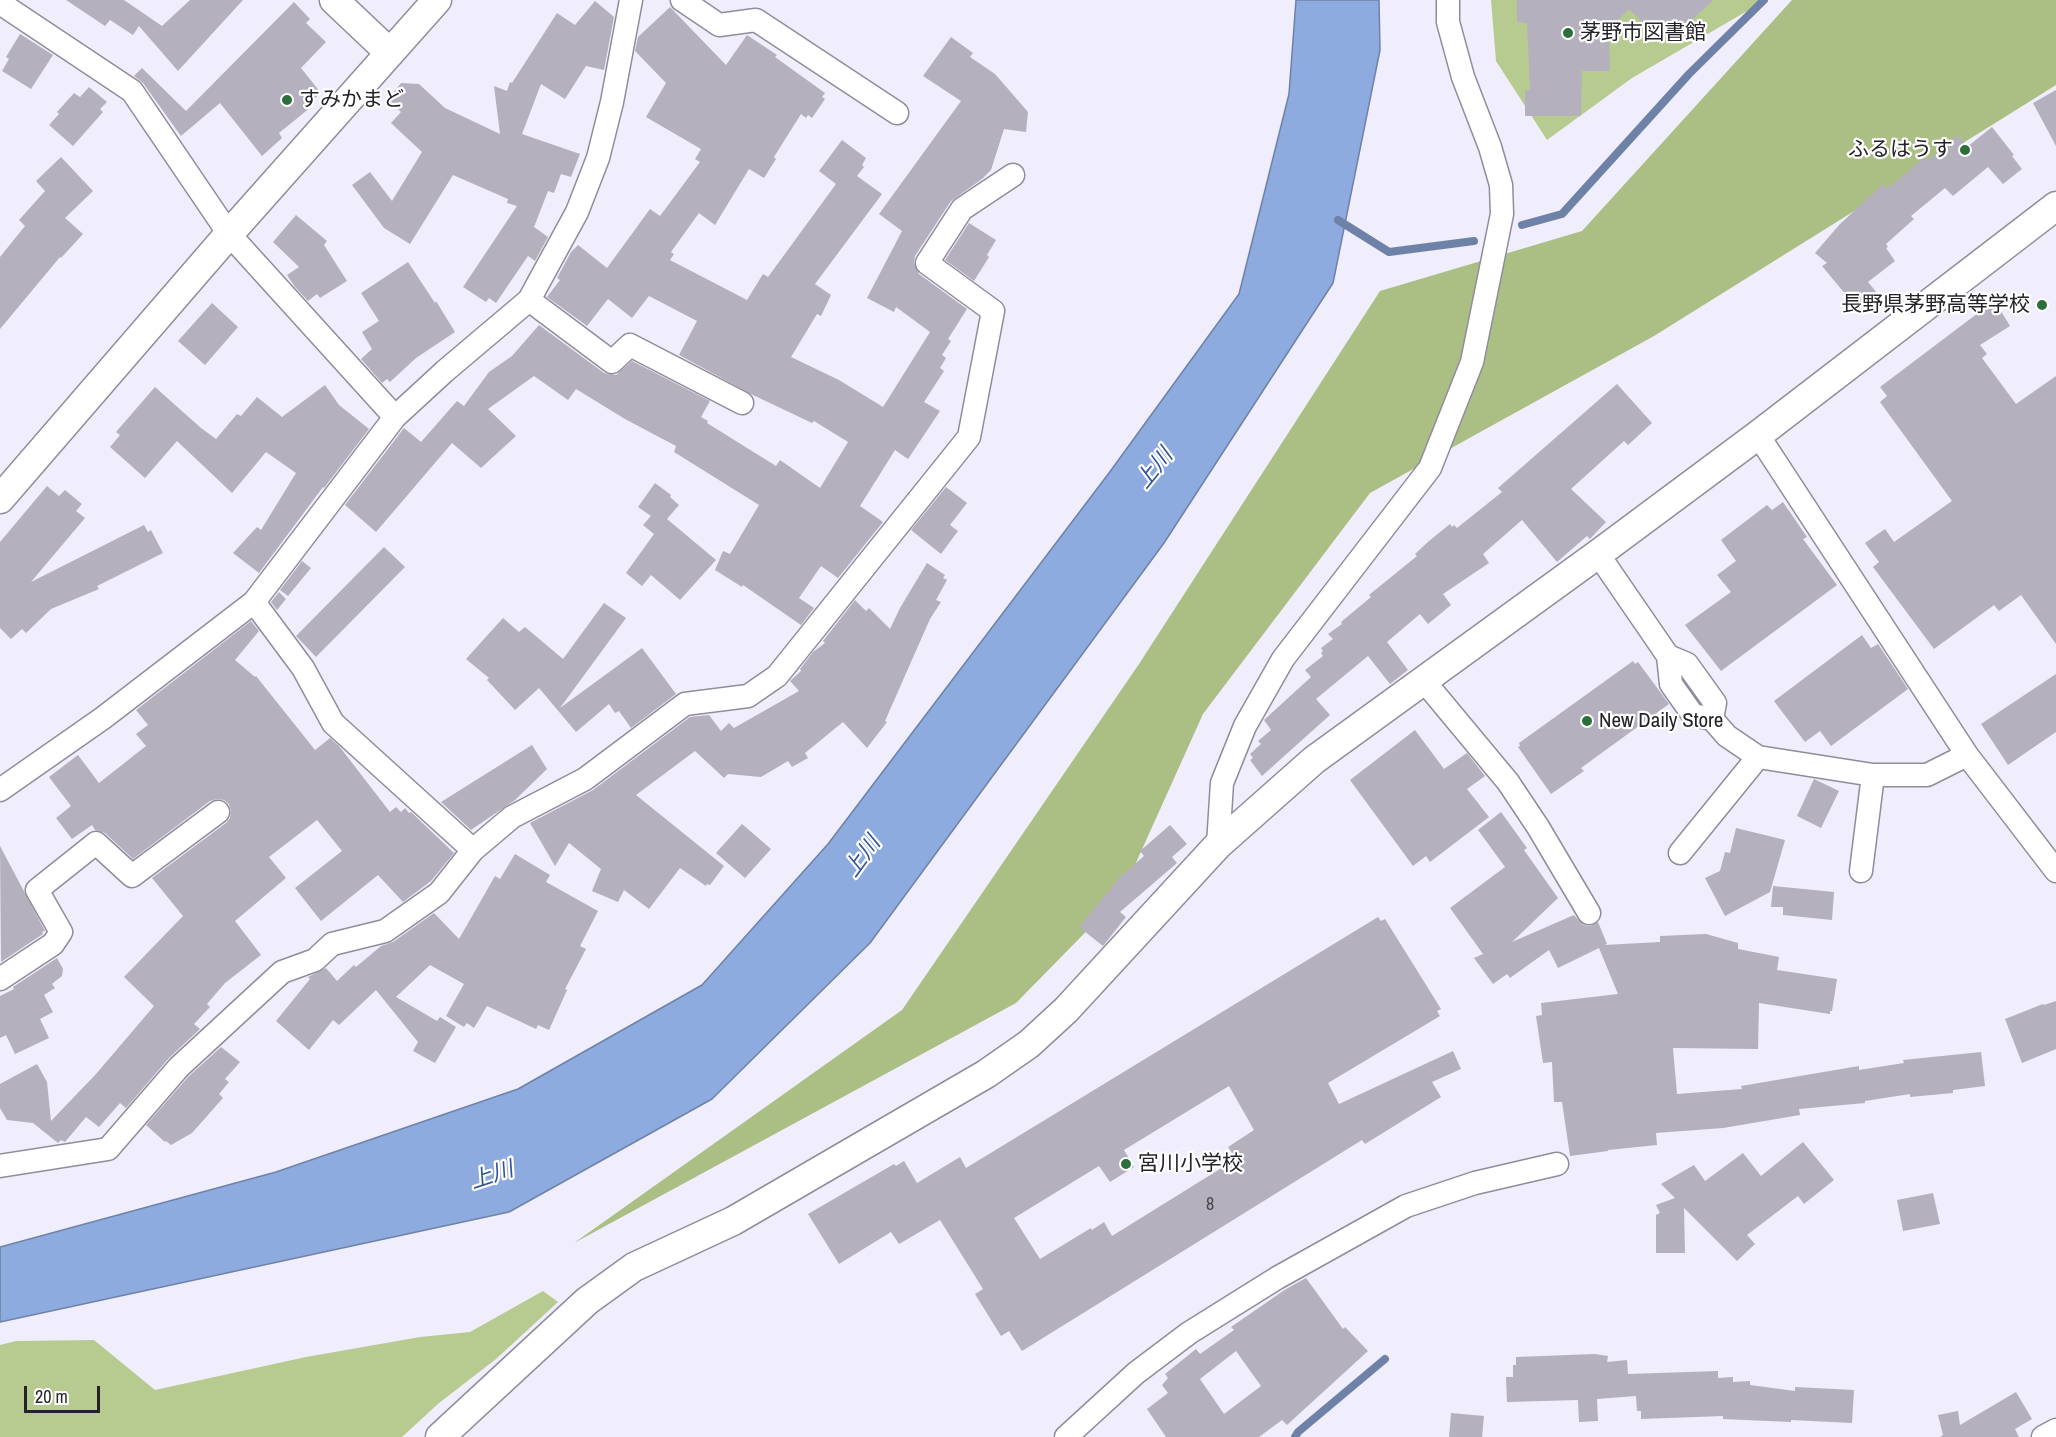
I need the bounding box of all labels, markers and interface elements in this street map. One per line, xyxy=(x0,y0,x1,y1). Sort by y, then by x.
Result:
place label: 茅野市図書館 xyxy=(1580,20,1706,46)
marker: 茅野市図書館 xyxy=(1561,26,1575,40)
place label: すみかまど xyxy=(299,87,404,113)
marker: すみかまど xyxy=(280,93,294,107)
place label: ふるはうす xyxy=(1848,137,1953,163)
marker: ふるはうす xyxy=(1958,143,1972,157)
place label: 長野県茅野高等学校 xyxy=(1841,292,2030,318)
marker: 長野県茅野高等学校 xyxy=(2035,298,2049,312)
water label: 上川 xyxy=(1131,444,1179,494)
place label: New Daily Store xyxy=(1599,708,1723,734)
marker: New Daily Store xyxy=(1580,714,1594,728)
water label: 上川 xyxy=(839,831,887,883)
place label: 宮川小学校 xyxy=(1138,1151,1243,1177)
water label: 上川 xyxy=(467,1157,517,1195)
marker: 宮川小学校 xyxy=(1119,1157,1133,1171)
house number: 8 xyxy=(1206,1194,1214,1216)
scale bar xyxy=(27,1374,104,1412)
text: 20 m xyxy=(35,1384,68,1409)

